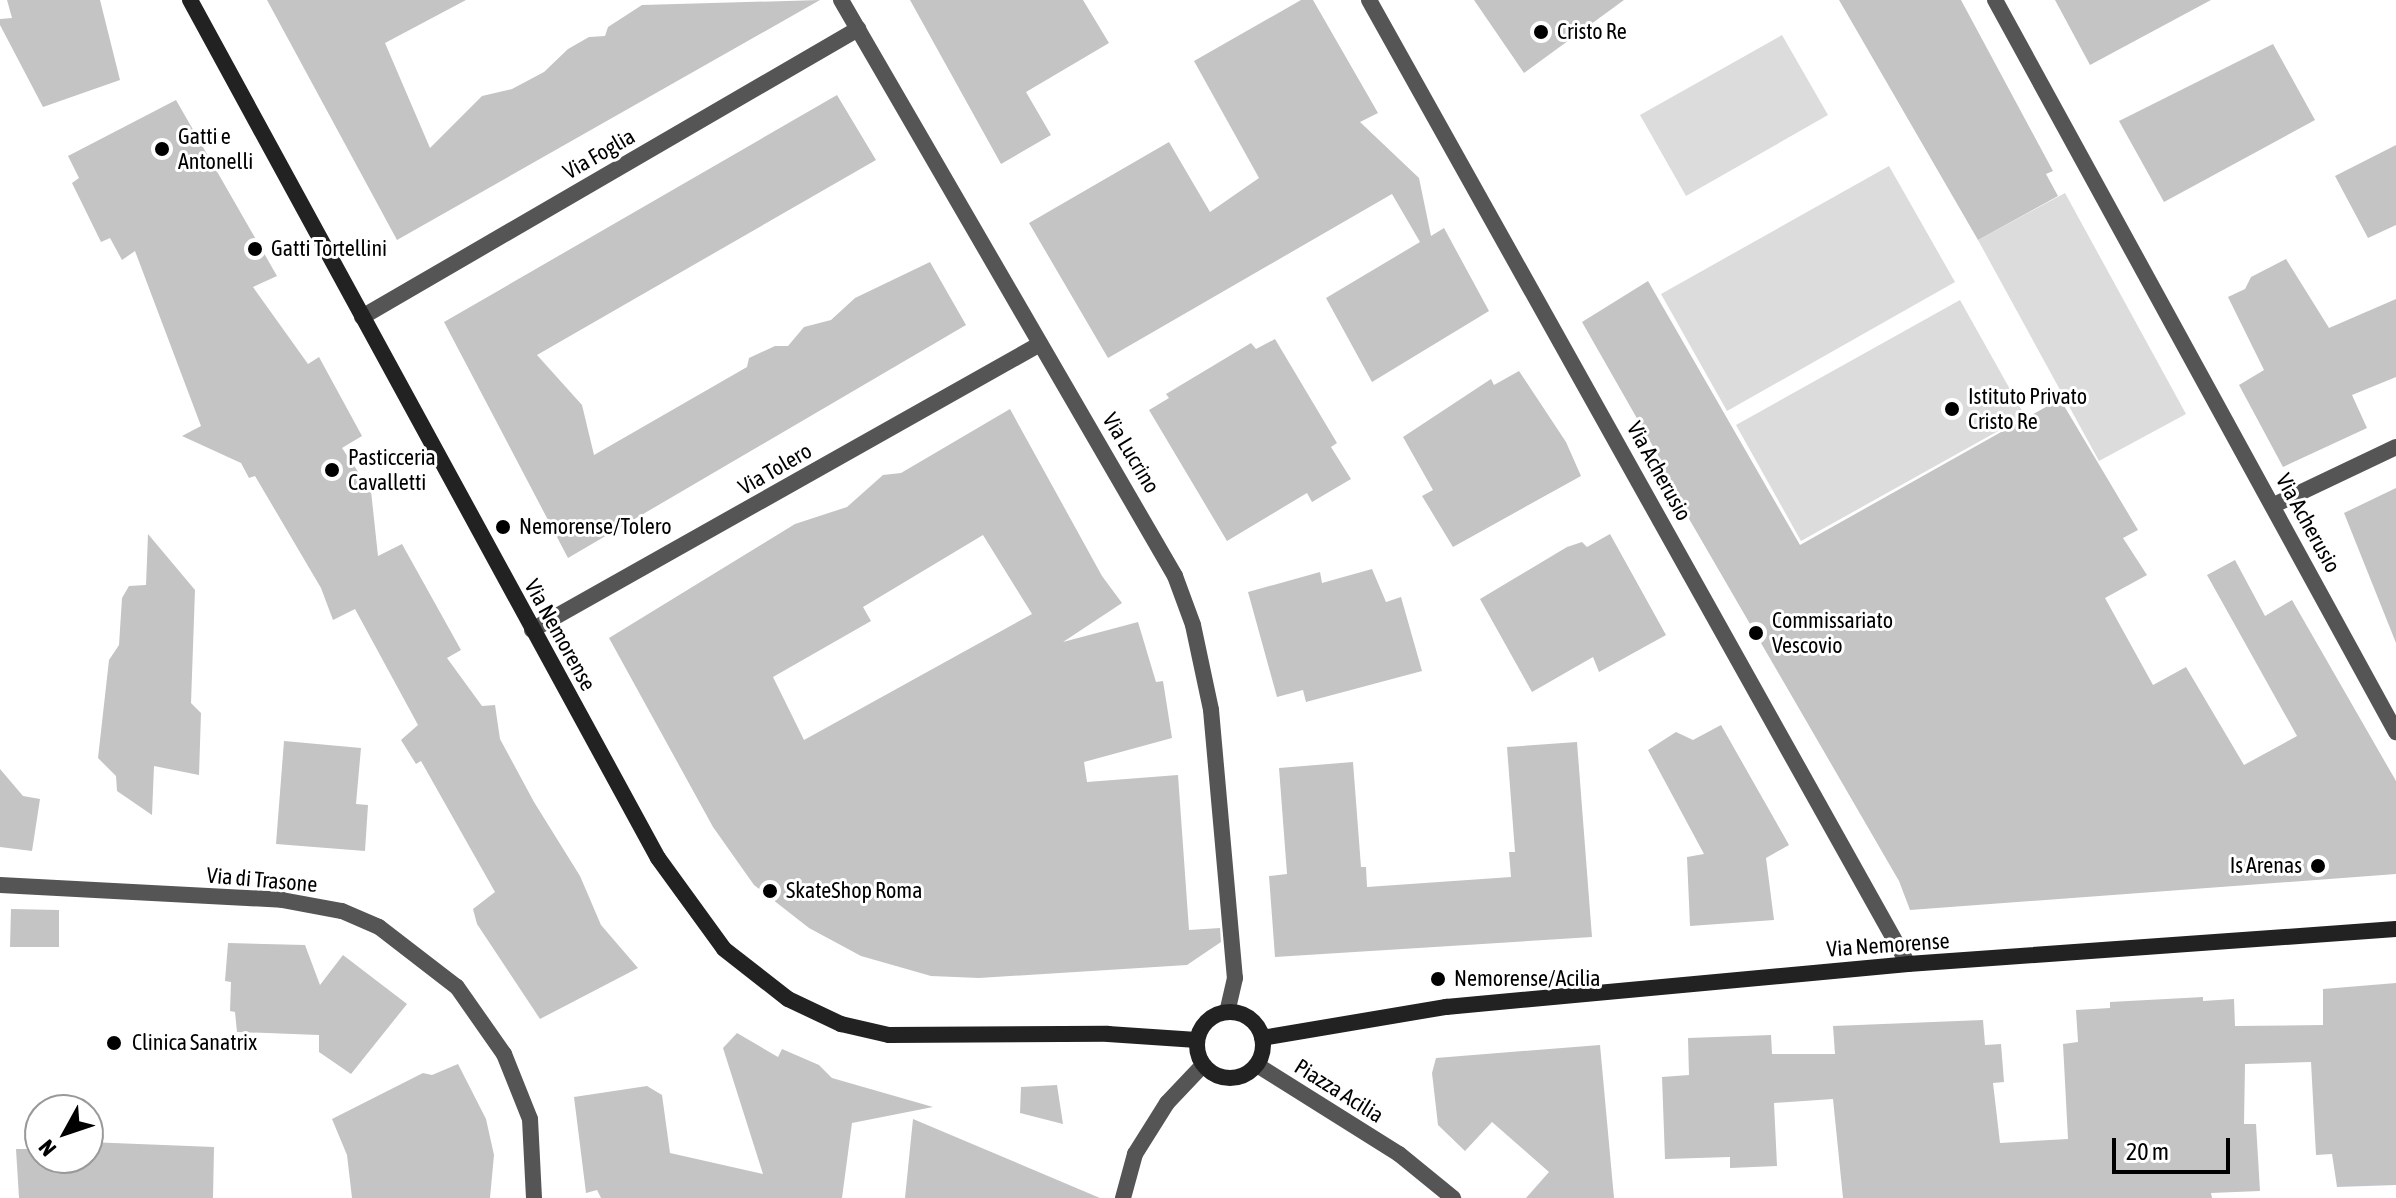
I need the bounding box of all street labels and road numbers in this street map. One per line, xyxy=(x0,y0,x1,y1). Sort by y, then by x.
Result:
street label: Via Foglia xyxy=(558,123,640,185)
street label: Via Lucrino xyxy=(1097,408,1165,498)
street label: Via Acherusio xyxy=(1621,417,1697,525)
street label: Via Tolero xyxy=(734,438,816,500)
street label: Via Acherusio xyxy=(2270,469,2346,577)
street label: Via Nemorense xyxy=(519,575,601,695)
street label: Via di Trasone xyxy=(206,862,318,898)
street label: Via Nemorense xyxy=(1826,928,1950,962)
street label: Piazza Acilia xyxy=(1290,1053,1388,1129)

